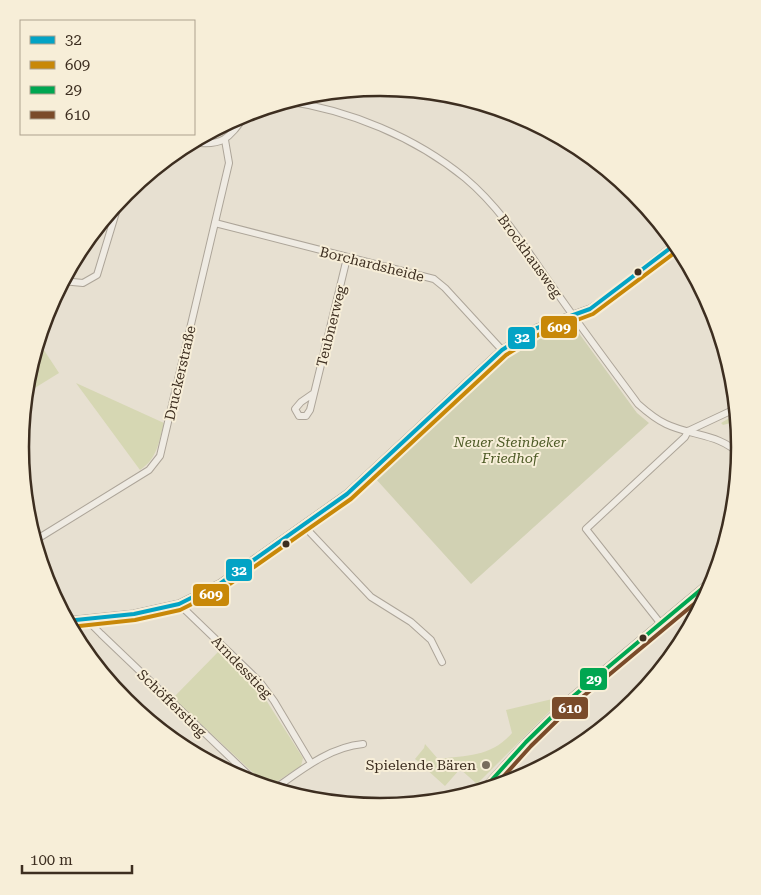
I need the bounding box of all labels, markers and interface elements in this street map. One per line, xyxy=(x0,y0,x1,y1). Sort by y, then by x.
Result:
legend xyxy=(20,20,195,135)
text: 32 xyxy=(65,31,82,49)
text: 609 xyxy=(65,56,90,74)
text: 29 xyxy=(65,81,82,99)
text: 610 xyxy=(65,106,90,124)
street label: Brockhausweg xyxy=(495,211,565,301)
street label: Borchardsheide xyxy=(318,243,426,285)
unlabelled marker xyxy=(633,267,643,277)
street label: Teubnerweg xyxy=(313,284,349,368)
line badge: 609 xyxy=(540,315,578,339)
text: 609 xyxy=(547,319,571,335)
street label: Druckerstraße xyxy=(161,324,199,422)
line badge: 32 xyxy=(507,326,536,350)
text: 32 xyxy=(514,329,530,345)
park label: Neuer Steinbeker Friedhof xyxy=(453,434,566,466)
unlabelled marker xyxy=(281,539,291,549)
line badge: 32 xyxy=(225,558,253,582)
text: 32 xyxy=(231,562,247,578)
line badge: 609 xyxy=(192,583,230,607)
text: 609 xyxy=(199,586,223,602)
street label: Arndesstieg xyxy=(209,633,275,701)
unlabelled marker xyxy=(638,633,648,643)
street label: Schöfferstieg xyxy=(134,666,210,740)
line badge: 29 xyxy=(579,667,608,691)
text: 29 xyxy=(586,671,602,687)
line badge: 610 xyxy=(551,696,589,720)
text: 610 xyxy=(558,700,582,716)
place label: Spielende Bären xyxy=(366,757,476,773)
marker: Spielende Bären xyxy=(480,759,492,771)
scale bar xyxy=(22,842,132,874)
text: 100 m xyxy=(30,851,73,869)

